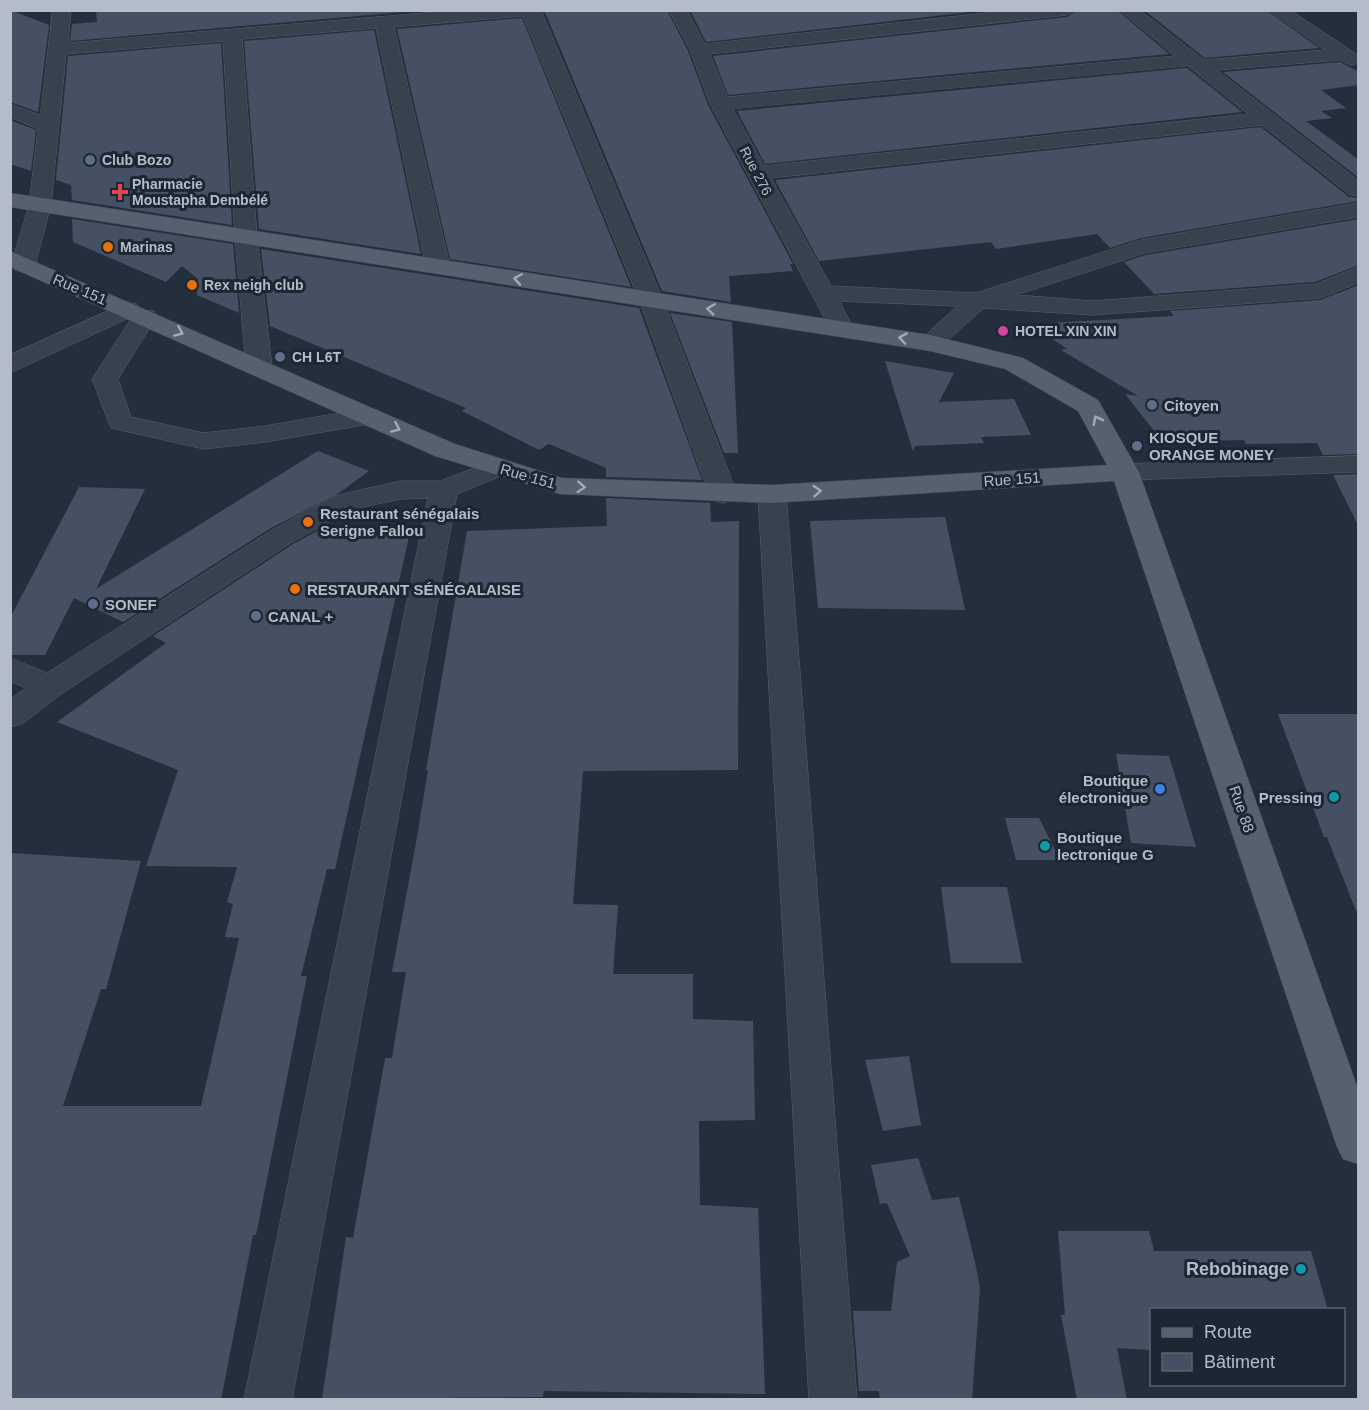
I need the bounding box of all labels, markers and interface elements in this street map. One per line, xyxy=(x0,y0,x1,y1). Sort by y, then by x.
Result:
street label: Rue 276 xyxy=(737,144,776,198)
place label: Club Bozo xyxy=(102,152,171,168)
marker: Club Bozo xyxy=(83,153,97,167)
place label: Pharmacie Moustapha Dembélé xyxy=(132,176,268,208)
marker: Pharmacie Moustapha Dembélé xyxy=(113,185,127,199)
place label: Marinas xyxy=(120,239,173,255)
marker: Marinas xyxy=(101,240,115,254)
street label: Rue 151 xyxy=(51,270,109,308)
one-way arrow xyxy=(513,274,523,286)
place label: Rex neigh club xyxy=(204,277,304,293)
marker: Rex neigh club xyxy=(185,278,199,292)
one-way arrow xyxy=(706,303,715,315)
place label: HOTEL XIN XIN xyxy=(1015,323,1117,339)
marker: HOTEL XIN XIN xyxy=(996,324,1010,338)
one-way arrow xyxy=(173,325,184,337)
one-way arrow xyxy=(899,332,909,345)
place label: CH L6T xyxy=(292,349,341,365)
marker: CH L6T xyxy=(273,350,287,364)
place label: Citoyen xyxy=(1164,397,1219,414)
marker: Citoyen xyxy=(1145,398,1159,412)
one-way arrow xyxy=(1093,416,1104,427)
one-way arrow xyxy=(389,421,400,433)
place label: KIOSQUE ORANGE MONEY xyxy=(1149,429,1274,463)
marker: KIOSQUE ORANGE MONEY xyxy=(1130,439,1144,453)
street label: Rue 151 xyxy=(498,460,558,492)
street label: Rue 151 xyxy=(983,469,1041,489)
one-way arrow xyxy=(576,480,585,493)
one-way arrow xyxy=(813,485,822,498)
place label: Restaurant sénégalais Serigne Fallou xyxy=(320,505,479,539)
marker: Restaurant sénégalais Serigne Fallou xyxy=(301,515,315,529)
place label: RESTAURANT SÉNÉGALAISE xyxy=(307,581,521,598)
marker: RESTAURANT SÉNÉGALAISE xyxy=(288,582,302,596)
place label: SONEF xyxy=(105,596,157,613)
marker: SONEF xyxy=(86,597,100,611)
place label: CANAL + xyxy=(268,608,333,625)
marker: CANAL + xyxy=(249,609,263,623)
place label: Boutique électronique xyxy=(1059,772,1148,806)
marker: Boutique électronique xyxy=(1153,782,1167,796)
street label: Rue 88 xyxy=(1226,783,1258,835)
place label: Pressing xyxy=(1259,789,1322,806)
marker: Pressing xyxy=(1327,790,1341,804)
place label: Boutique lectronique G xyxy=(1057,829,1154,863)
marker: Boutique lectronique G xyxy=(1038,839,1052,853)
place label: Rebobinage xyxy=(1186,1259,1289,1279)
marker: Rebobinage xyxy=(1294,1262,1308,1276)
legend xyxy=(1150,1308,1345,1386)
text: Route xyxy=(1204,1322,1252,1342)
text: Bâtiment xyxy=(1204,1352,1275,1372)

